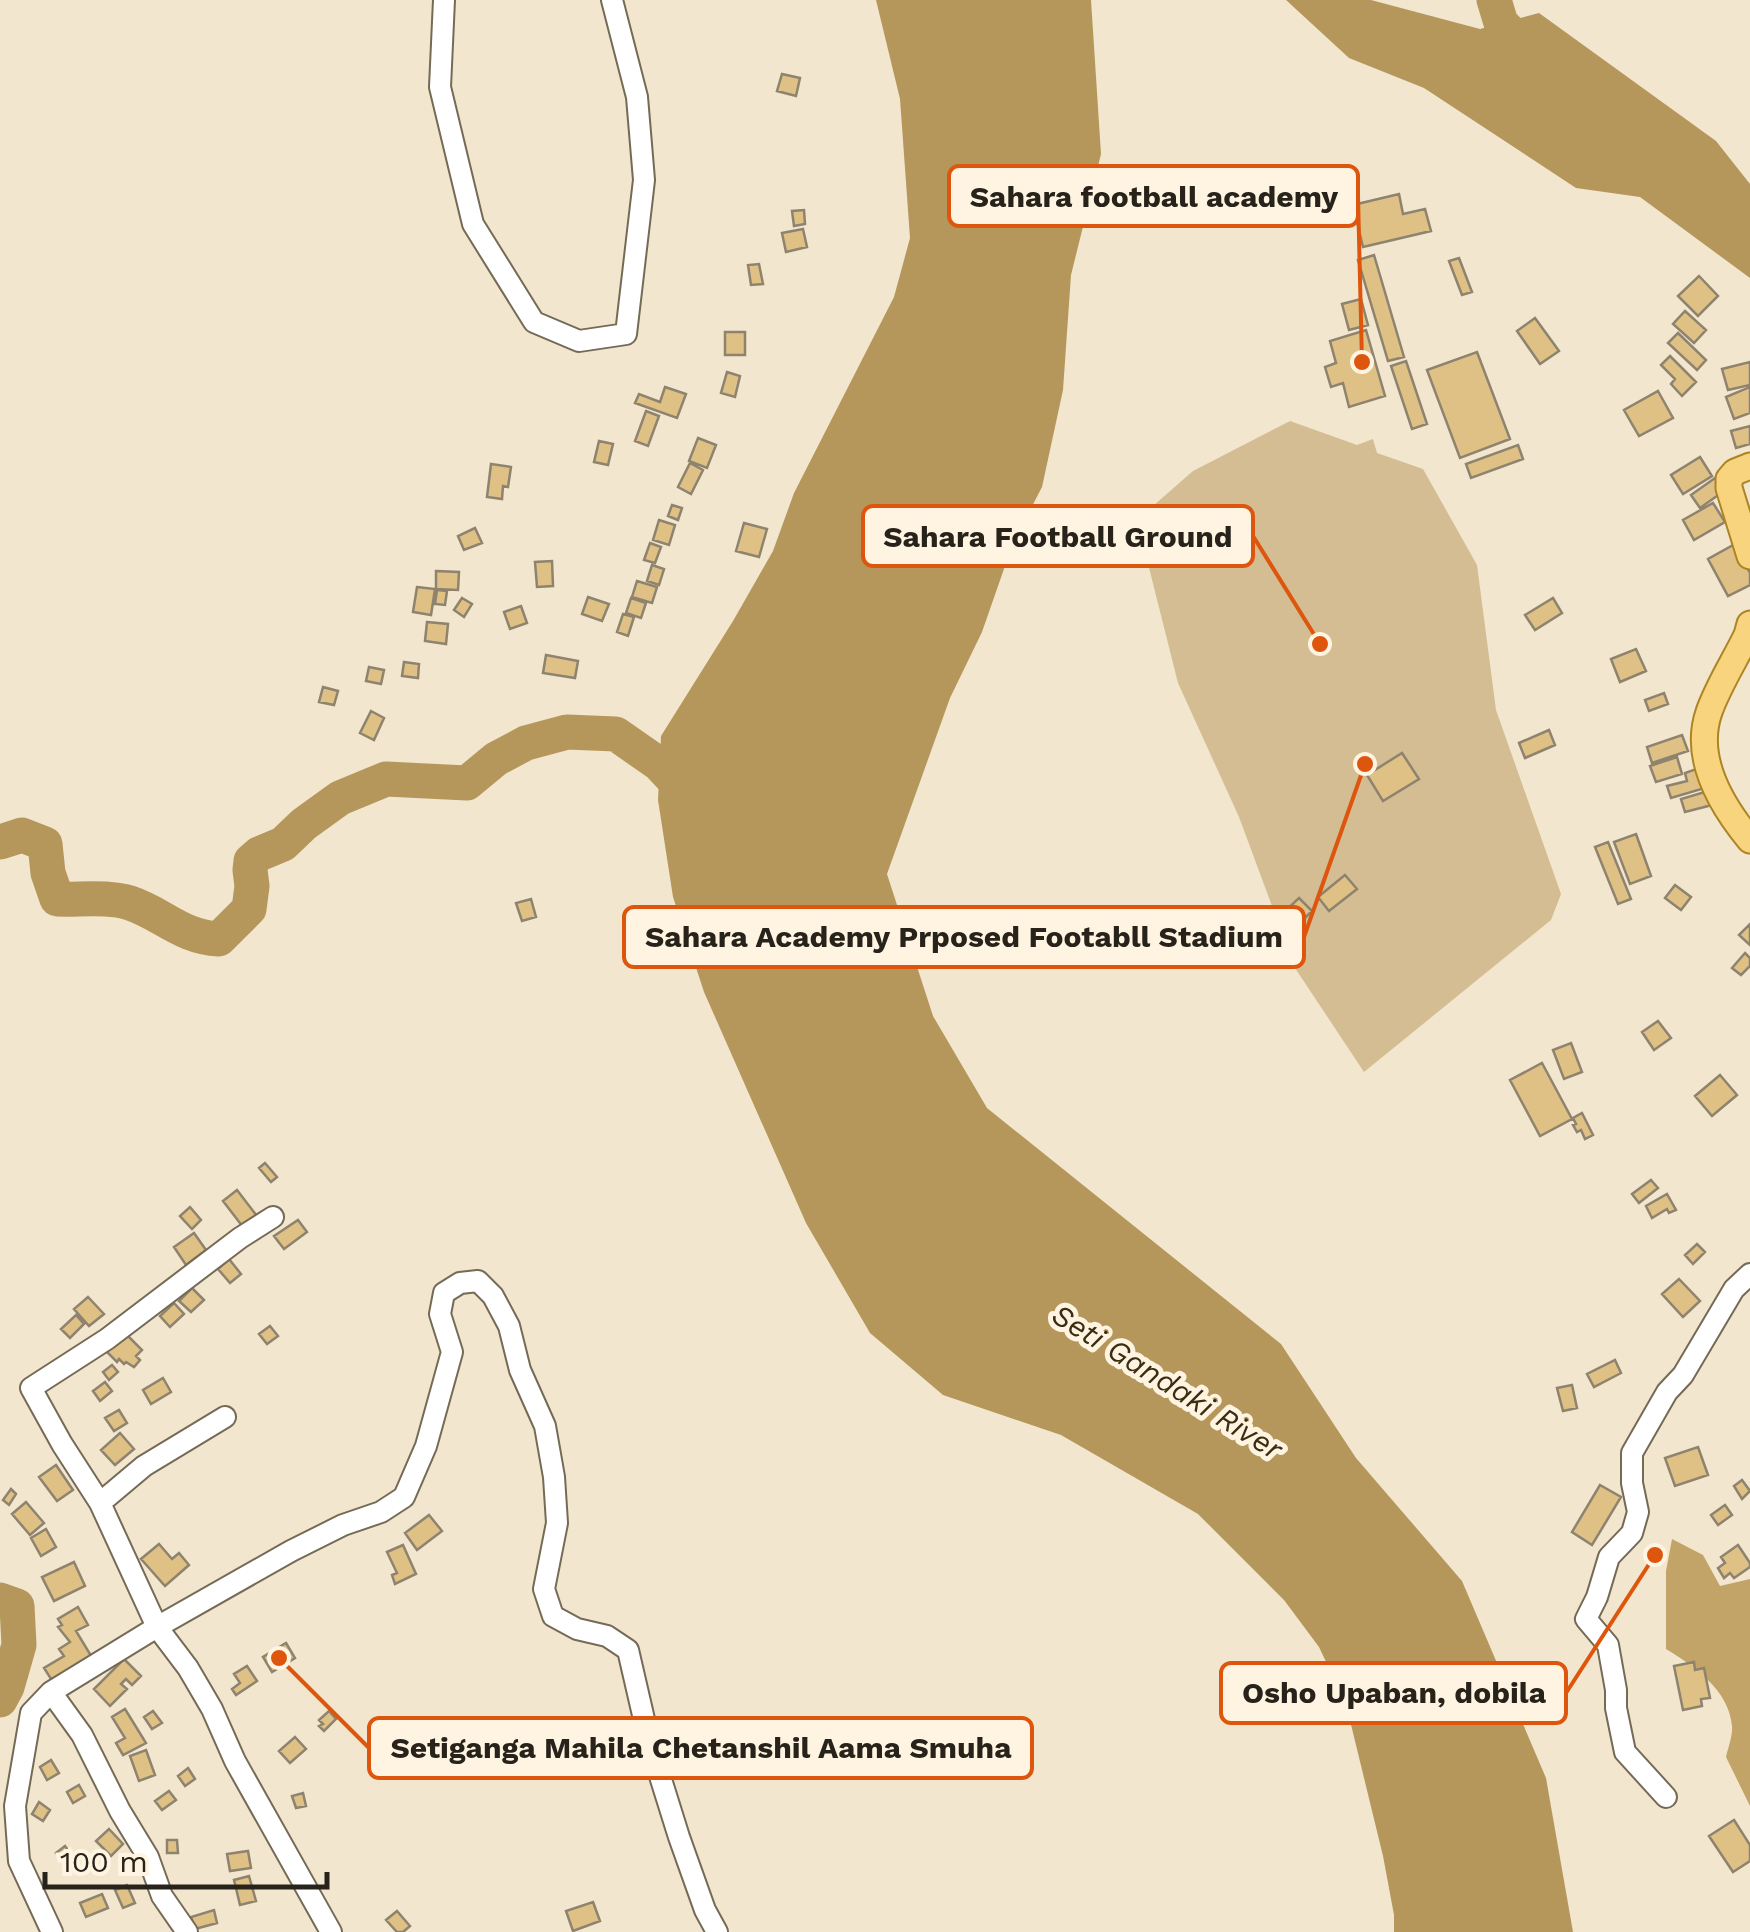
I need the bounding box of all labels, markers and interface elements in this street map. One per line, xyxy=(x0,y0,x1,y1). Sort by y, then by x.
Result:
callout: Sahara football academy xyxy=(949,166,1358,226)
text: Sahara football academy xyxy=(970,179,1338,214)
callout: Sahara Football Ground xyxy=(863,506,1253,566)
text: Sahara Football Ground xyxy=(883,519,1233,554)
callout: Sahara Academy Prposed Footabll Stadium xyxy=(624,907,1304,967)
text: Sahara Academy Prposed Footabll Stadium xyxy=(645,919,1283,954)
water label: Seti Gandaki River xyxy=(1046,1297,1290,1467)
callout: Osho Upaban, dobila xyxy=(1221,1663,1566,1723)
text: Osho Upaban, dobila xyxy=(1242,1675,1547,1710)
callout: Setiganga Mahila Chetanshil Aama Smuha xyxy=(369,1718,1032,1778)
text: Setiganga Mahila Chetanshil Aama Smuha xyxy=(390,1730,1012,1765)
scale bar xyxy=(45,1827,328,1889)
text: 100 m xyxy=(60,1844,148,1879)

